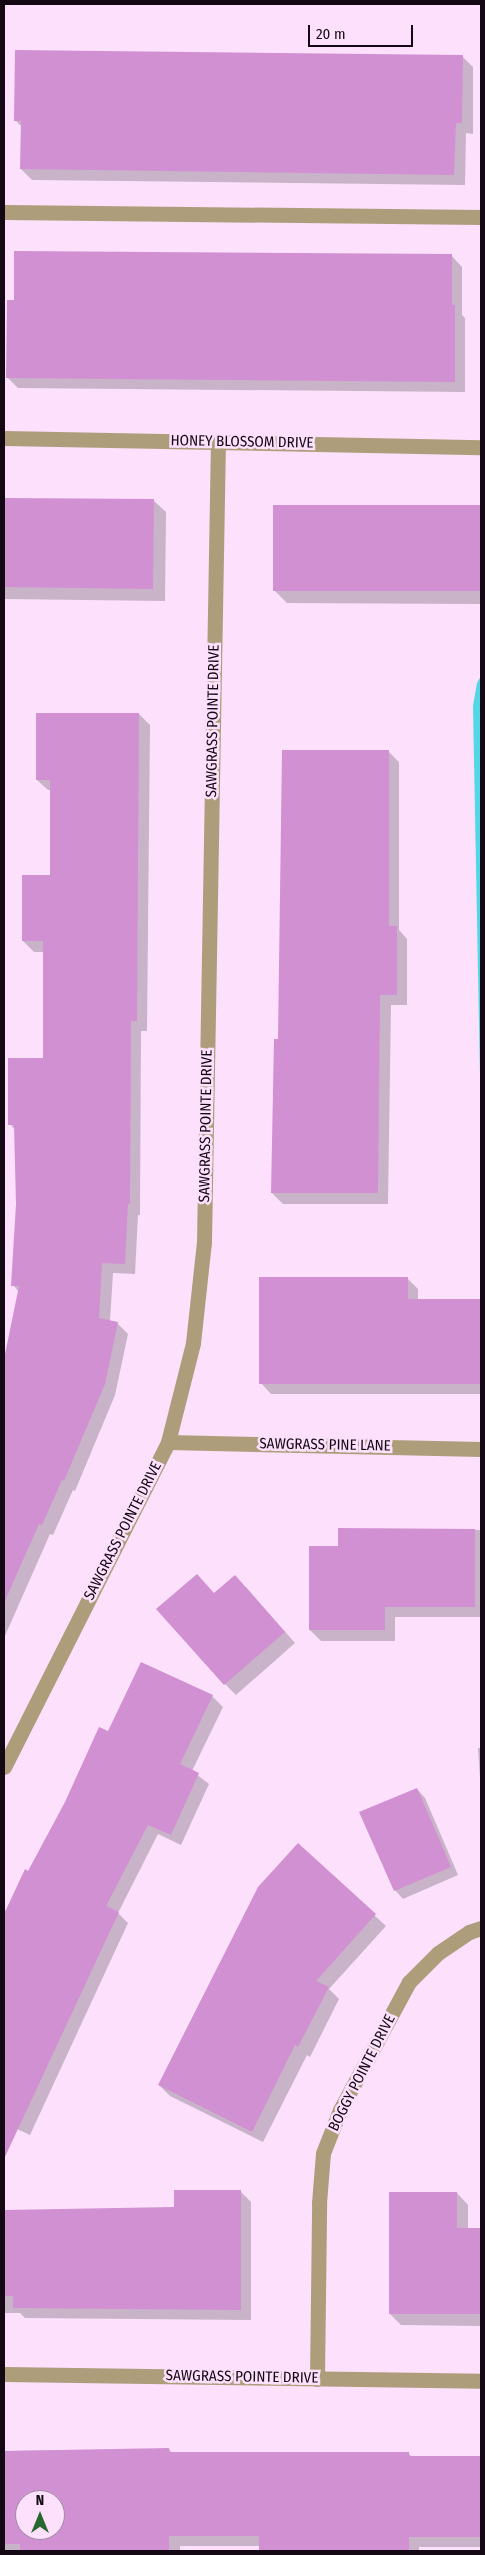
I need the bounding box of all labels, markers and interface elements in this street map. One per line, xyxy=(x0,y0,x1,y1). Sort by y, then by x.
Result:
scale bar xyxy=(310,15,415,47)
text: 20 m xyxy=(316,25,346,43)
street label: HONEY BLOSSOM DRIVE xyxy=(170,432,314,452)
street label: SAWGRASS POINTE DRIVE xyxy=(203,645,223,797)
street label: SAWGRASS POINTE DRIVE xyxy=(196,1050,216,1202)
street label: SAWGRASS PINE LANE xyxy=(259,1435,391,1455)
street label: SAWGRASS POINTE DRIVE xyxy=(80,1459,166,1603)
street label: BOGGY POINTE DRIVE xyxy=(325,2012,399,2134)
street label: SAWGRASS POINTE DRIVE xyxy=(166,2367,318,2387)
north arrow xyxy=(15,2490,65,2540)
text: N xyxy=(36,2492,44,2509)

